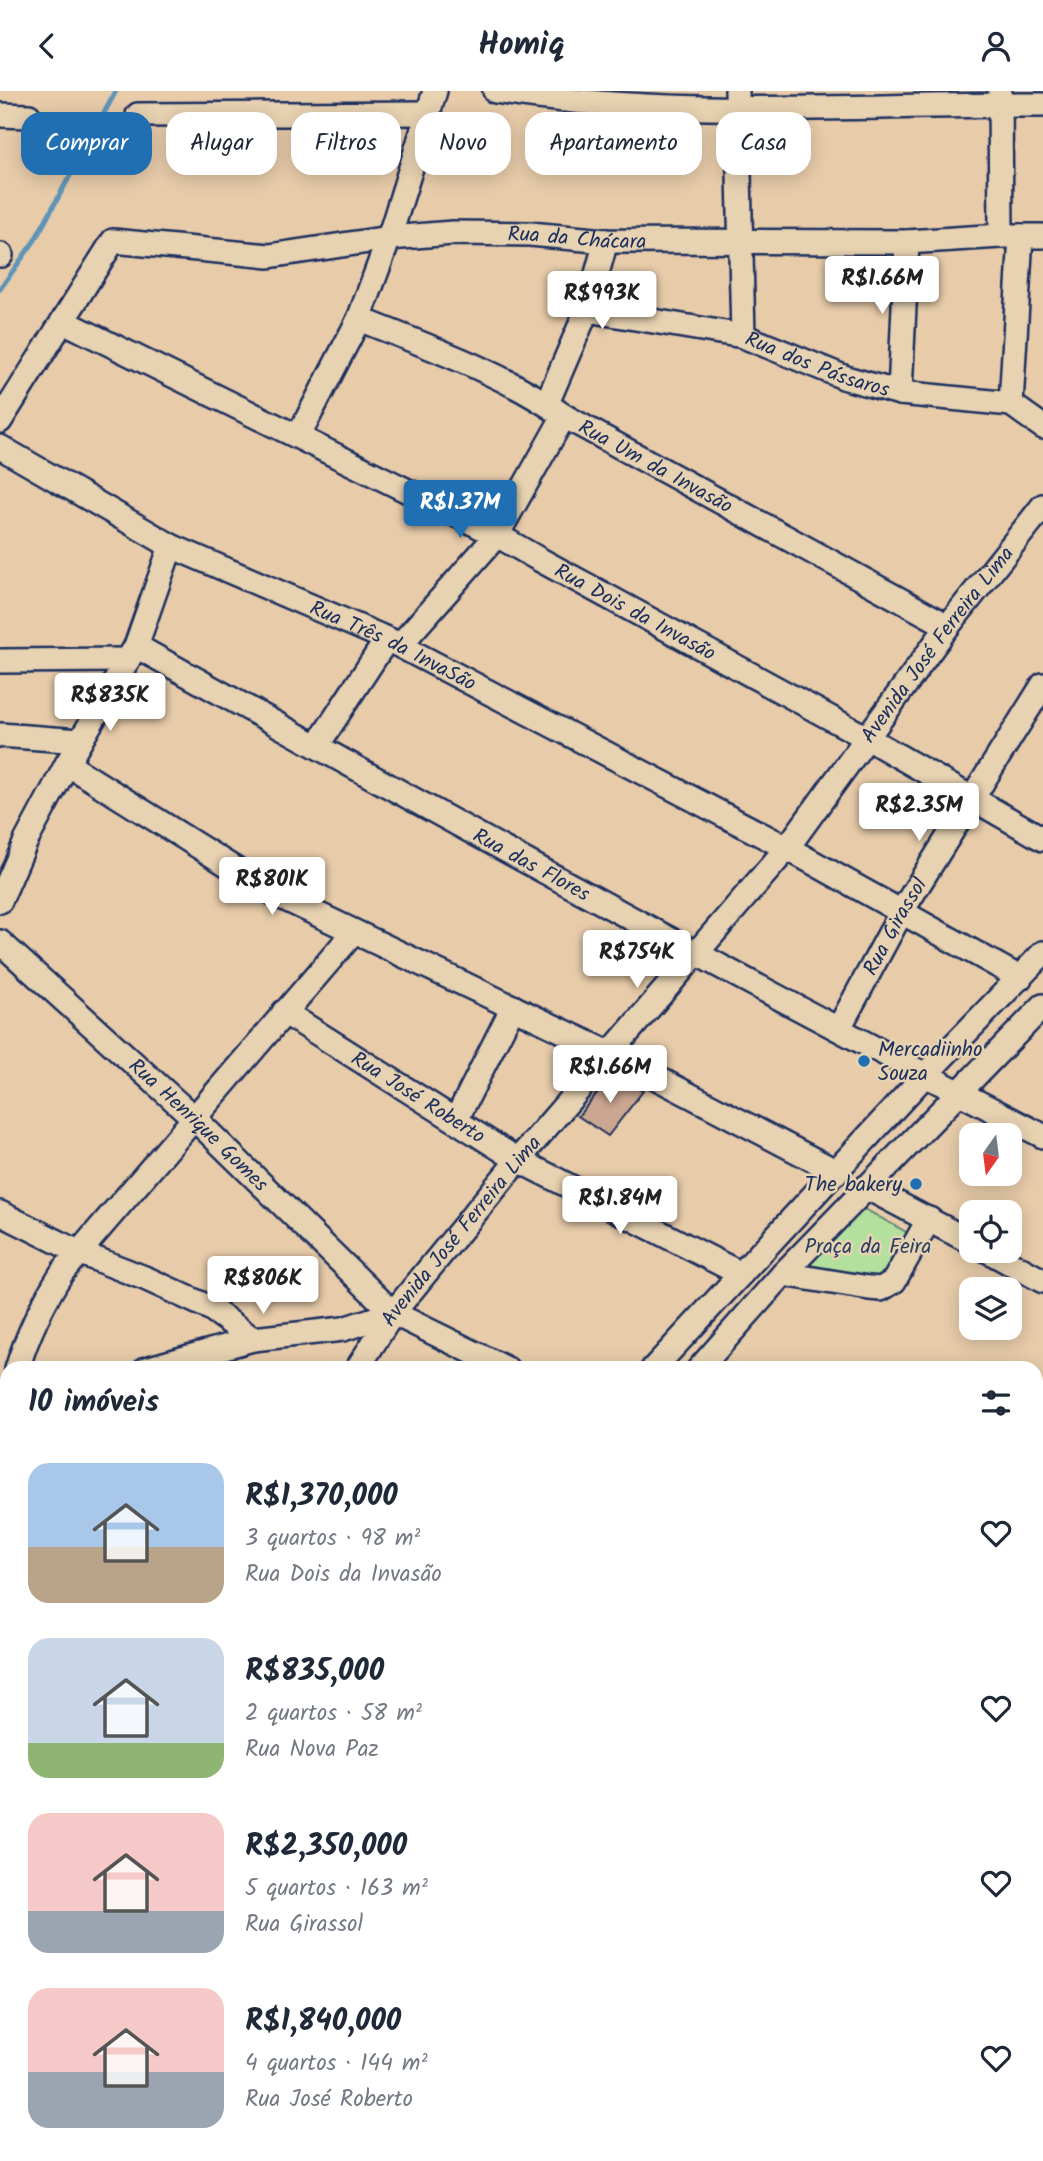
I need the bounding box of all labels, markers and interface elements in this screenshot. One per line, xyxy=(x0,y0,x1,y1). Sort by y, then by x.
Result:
text: Homiq xyxy=(478,20,565,71)
icon: back xyxy=(28,27,66,65)
icon: person xyxy=(977,27,1015,65)
chip: Comprar xyxy=(21,112,152,175)
chip: Alugar xyxy=(166,112,277,175)
chip: Filtros xyxy=(291,112,401,175)
chip: Novo xyxy=(415,112,511,175)
chip: Apartamento xyxy=(525,112,702,175)
chip: Casa xyxy=(716,112,811,175)
street label: Rua da Chácara xyxy=(507,219,647,260)
pin: R$1.66M xyxy=(817,257,947,316)
text: R$1.66M xyxy=(841,261,923,297)
pin: R$993K xyxy=(545,271,659,331)
text: R$993K xyxy=(563,276,641,312)
street label: Rua dos Pássaros xyxy=(740,323,893,407)
street label: Rua Um da Invasão xyxy=(572,412,738,523)
pin: R$1.37M xyxy=(395,481,525,540)
text: R$1.37M xyxy=(420,485,500,521)
street label: Avenida José Ferreira Lima xyxy=(853,540,1023,751)
street label: Rua Dois da Invasão xyxy=(548,555,721,670)
street label: Rua Três da InvaSão xyxy=(304,593,482,701)
pin: R$835K xyxy=(53,673,167,733)
text: R$835K xyxy=(70,678,150,714)
pin: R$2.35M xyxy=(854,783,984,843)
text: R$2.35M xyxy=(875,788,963,824)
street label: Rua das Flores xyxy=(466,820,596,911)
pin: R$801K xyxy=(215,857,329,917)
text: R$801K xyxy=(235,862,309,898)
street label: Rua Girassol xyxy=(855,872,937,982)
pin: R$754K xyxy=(580,930,694,990)
text: R$754K xyxy=(599,935,675,971)
place label: Mercadiinho Souza xyxy=(878,1034,983,1091)
street label: Rua José Roberto xyxy=(344,1043,491,1153)
pin: R$1.66M xyxy=(545,1045,675,1105)
text: R$1.66M xyxy=(569,1050,651,1086)
street label: Rua Henrique Gomes xyxy=(120,1051,276,1200)
marker: Mercadiinho Souza xyxy=(856,1053,872,1069)
north arrow xyxy=(959,1123,1022,1187)
map controls xyxy=(959,1123,1022,1340)
street label: Avenida José Ferreira Lima xyxy=(373,1129,550,1334)
place label: The bakery xyxy=(805,1169,902,1202)
marker: The bakery xyxy=(908,1176,924,1192)
pin: R$1.84M xyxy=(555,1177,685,1236)
text: R$1.84M xyxy=(578,1181,662,1217)
button: locate xyxy=(959,1200,1022,1263)
park label: Praça da Feira xyxy=(805,1231,931,1264)
pin: R$806K xyxy=(206,1257,320,1316)
text: R$806K xyxy=(223,1261,303,1297)
button: layers xyxy=(959,1277,1022,1340)
text: 10 imóveis xyxy=(28,1379,159,1427)
icon: filters xyxy=(977,1384,1015,1422)
text: R$1,370,000 xyxy=(245,1473,398,1521)
icon: home xyxy=(84,1491,168,1575)
icon: heart xyxy=(977,1514,1015,1552)
text: 3 quartos · 98 m² xyxy=(245,1521,420,1557)
text: Rua Dois da Invasão xyxy=(245,1557,442,1593)
text: R$835,000 xyxy=(245,1648,384,1696)
icon: home xyxy=(84,1666,168,1750)
icon: heart xyxy=(977,1689,1015,1727)
text: 2 quartos · 58 m² xyxy=(245,1696,422,1732)
text: Rua Nova Paz xyxy=(245,1732,379,1768)
text: R$2,350,000 xyxy=(245,1823,407,1871)
icon: home xyxy=(84,1841,168,1925)
icon: heart xyxy=(977,1864,1015,1902)
text: 5 quartos · 163 m² xyxy=(245,1871,428,1907)
text: Rua Girassol xyxy=(245,1907,363,1943)
text: R$1,840,000 xyxy=(245,1998,401,2046)
icon: home xyxy=(84,2016,168,2100)
icon: heart xyxy=(977,2039,1015,2077)
text: 4 quartos · 144 m² xyxy=(245,2046,427,2082)
text: Rua José Roberto xyxy=(245,2082,413,2118)

